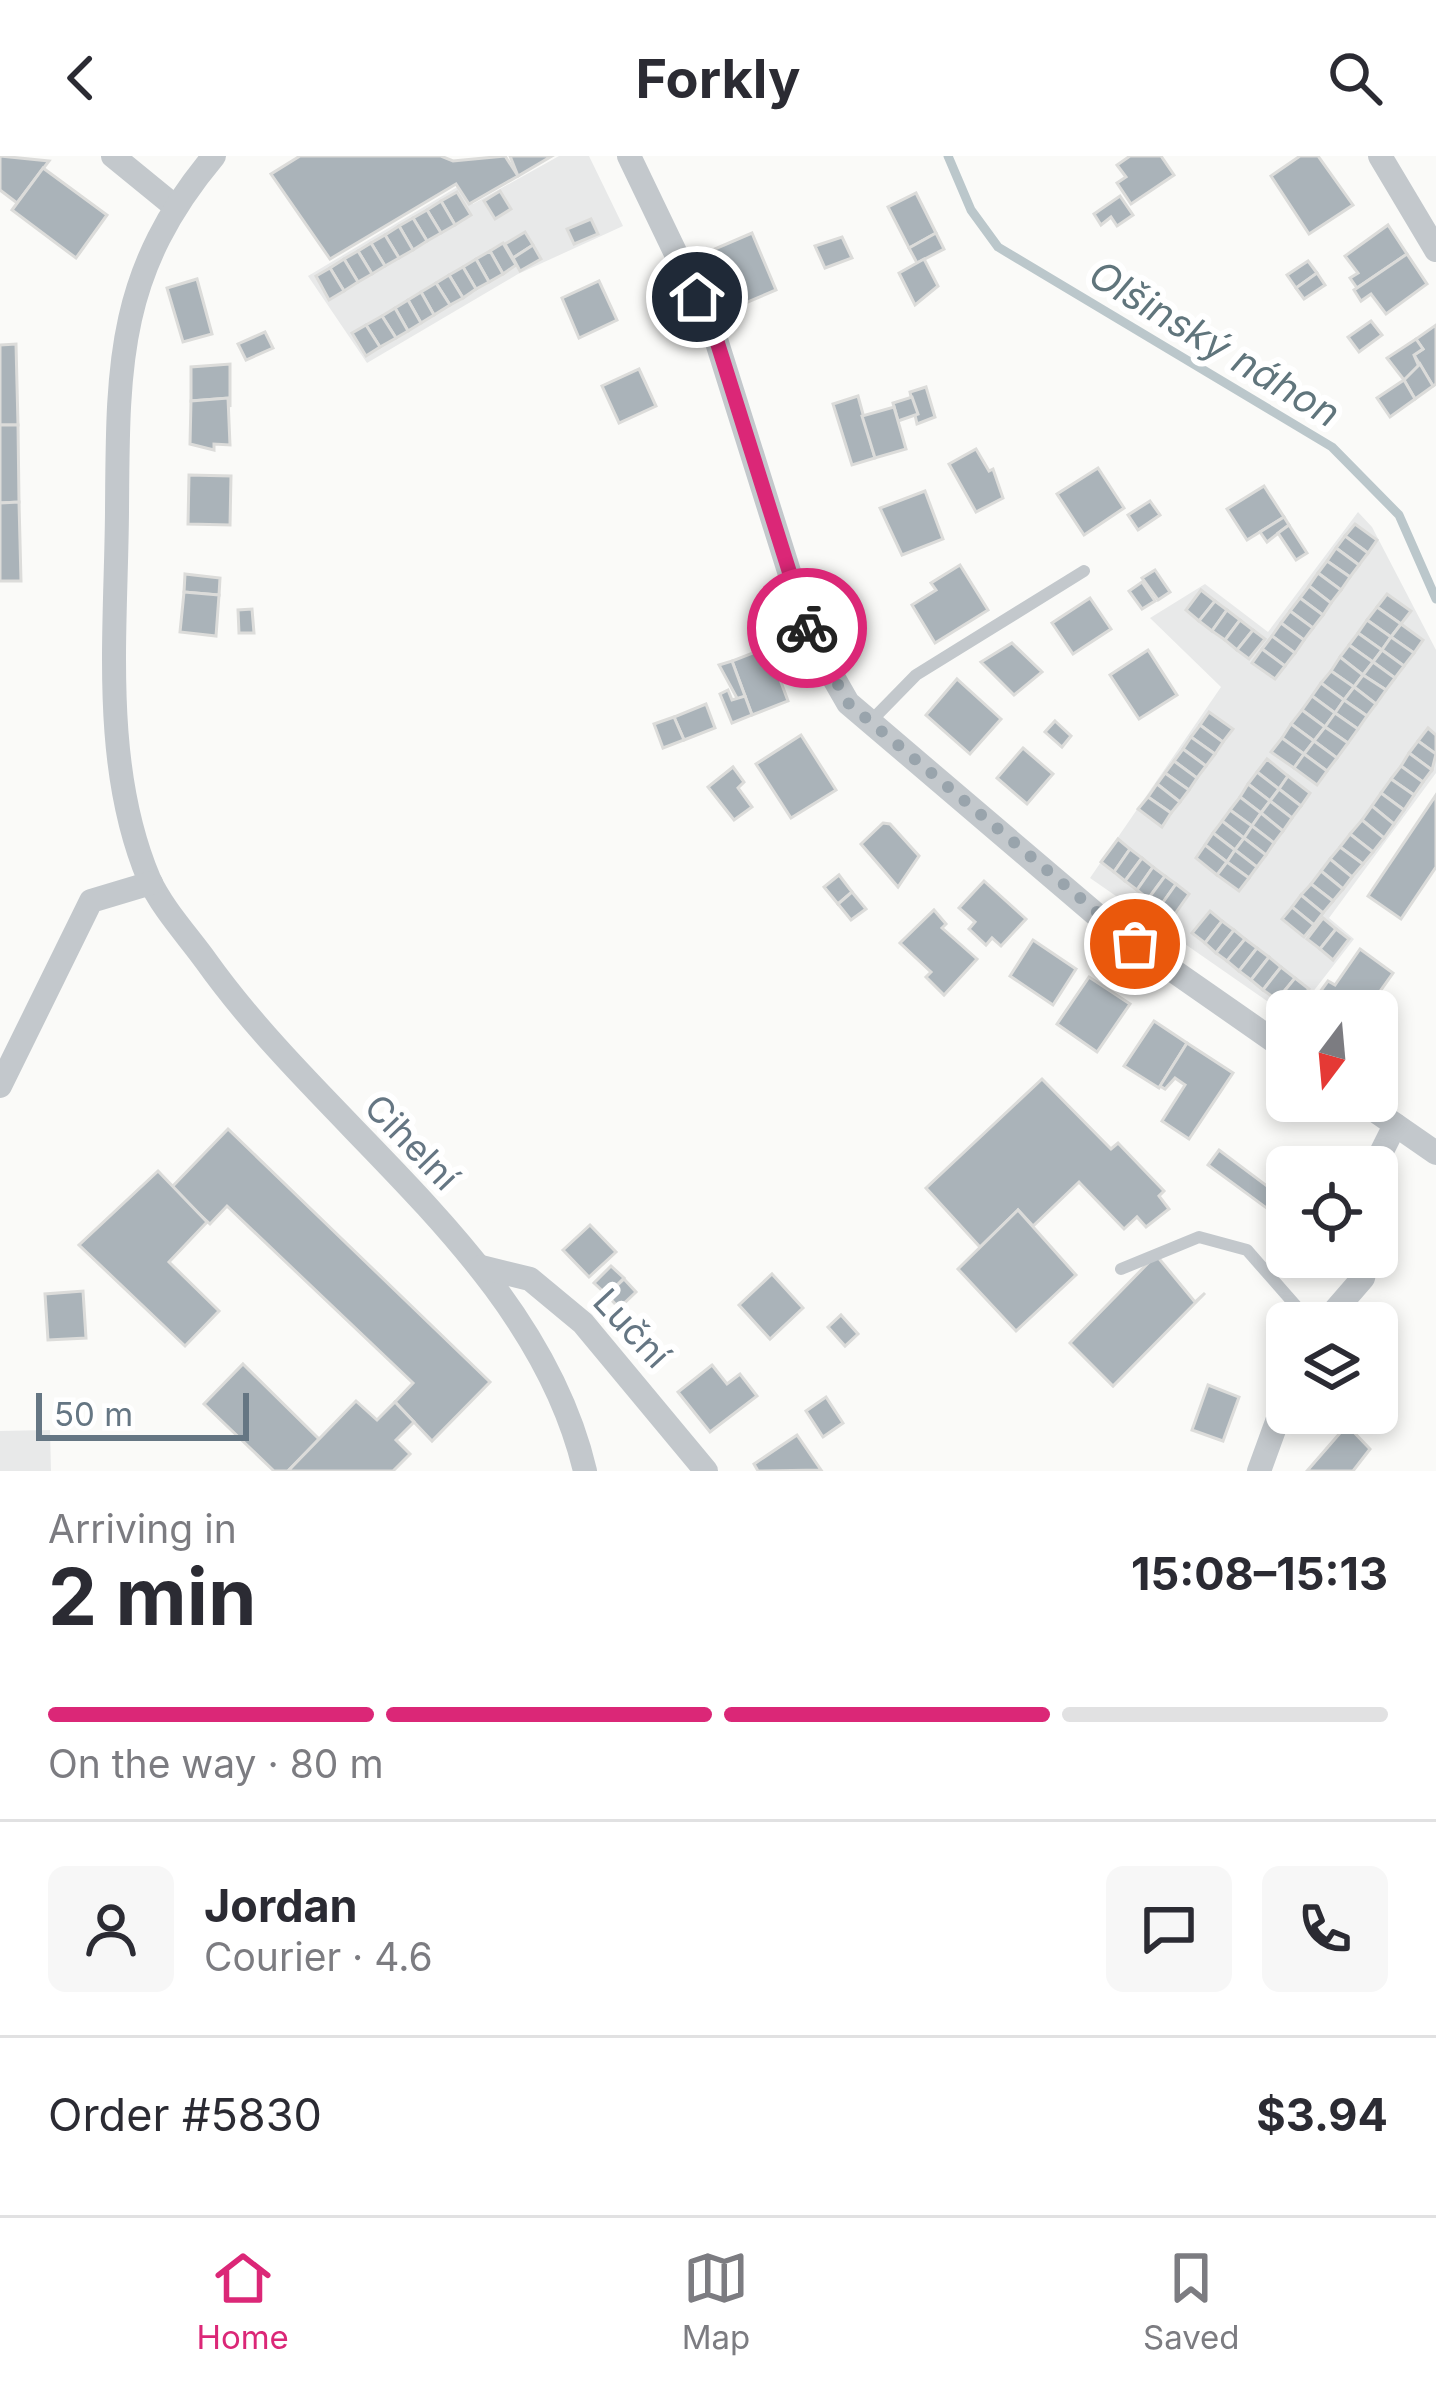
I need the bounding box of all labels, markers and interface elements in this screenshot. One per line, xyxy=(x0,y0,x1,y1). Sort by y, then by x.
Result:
icon: back xyxy=(48,45,114,111)
icon: search xyxy=(1322,45,1388,111)
text: Forkly xyxy=(635,46,801,111)
pin xyxy=(646,246,748,348)
water label: Olšinský náhon xyxy=(1081,250,1349,436)
icon: home xyxy=(664,264,730,330)
courier xyxy=(747,568,867,688)
icon: bike xyxy=(774,595,840,661)
pin xyxy=(1084,893,1186,995)
icon: bag xyxy=(1102,911,1168,977)
north arrow xyxy=(1266,990,1398,1122)
map controls xyxy=(1266,990,1398,1434)
street label: Cihelní xyxy=(356,1085,468,1199)
button: locate xyxy=(1266,1146,1398,1278)
street label: Luční xyxy=(584,1279,680,1377)
button: layers xyxy=(1266,1302,1398,1434)
scale bar xyxy=(36,1387,249,1440)
text: 50 m xyxy=(54,1394,133,1434)
text: Arriving in xyxy=(48,1505,237,1552)
text: 15:08–15:13 xyxy=(1131,1546,1388,1601)
text: 2 min xyxy=(48,1549,256,1644)
text: On the way · 80 m xyxy=(48,1740,384,1787)
button: person xyxy=(48,1866,174,1992)
button: chat xyxy=(1106,1866,1232,1992)
button: phone xyxy=(1262,1866,1388,1992)
text: Jordan xyxy=(204,1878,358,1933)
text: Courier · 4.6 xyxy=(204,1933,433,1980)
text: Order #5830 xyxy=(48,2087,322,2142)
text: $3.94 xyxy=(1256,2087,1388,2142)
tab: Home xyxy=(196,2245,289,2357)
tab: Map xyxy=(682,2245,750,2357)
tab: Saved xyxy=(1143,2245,1240,2357)

